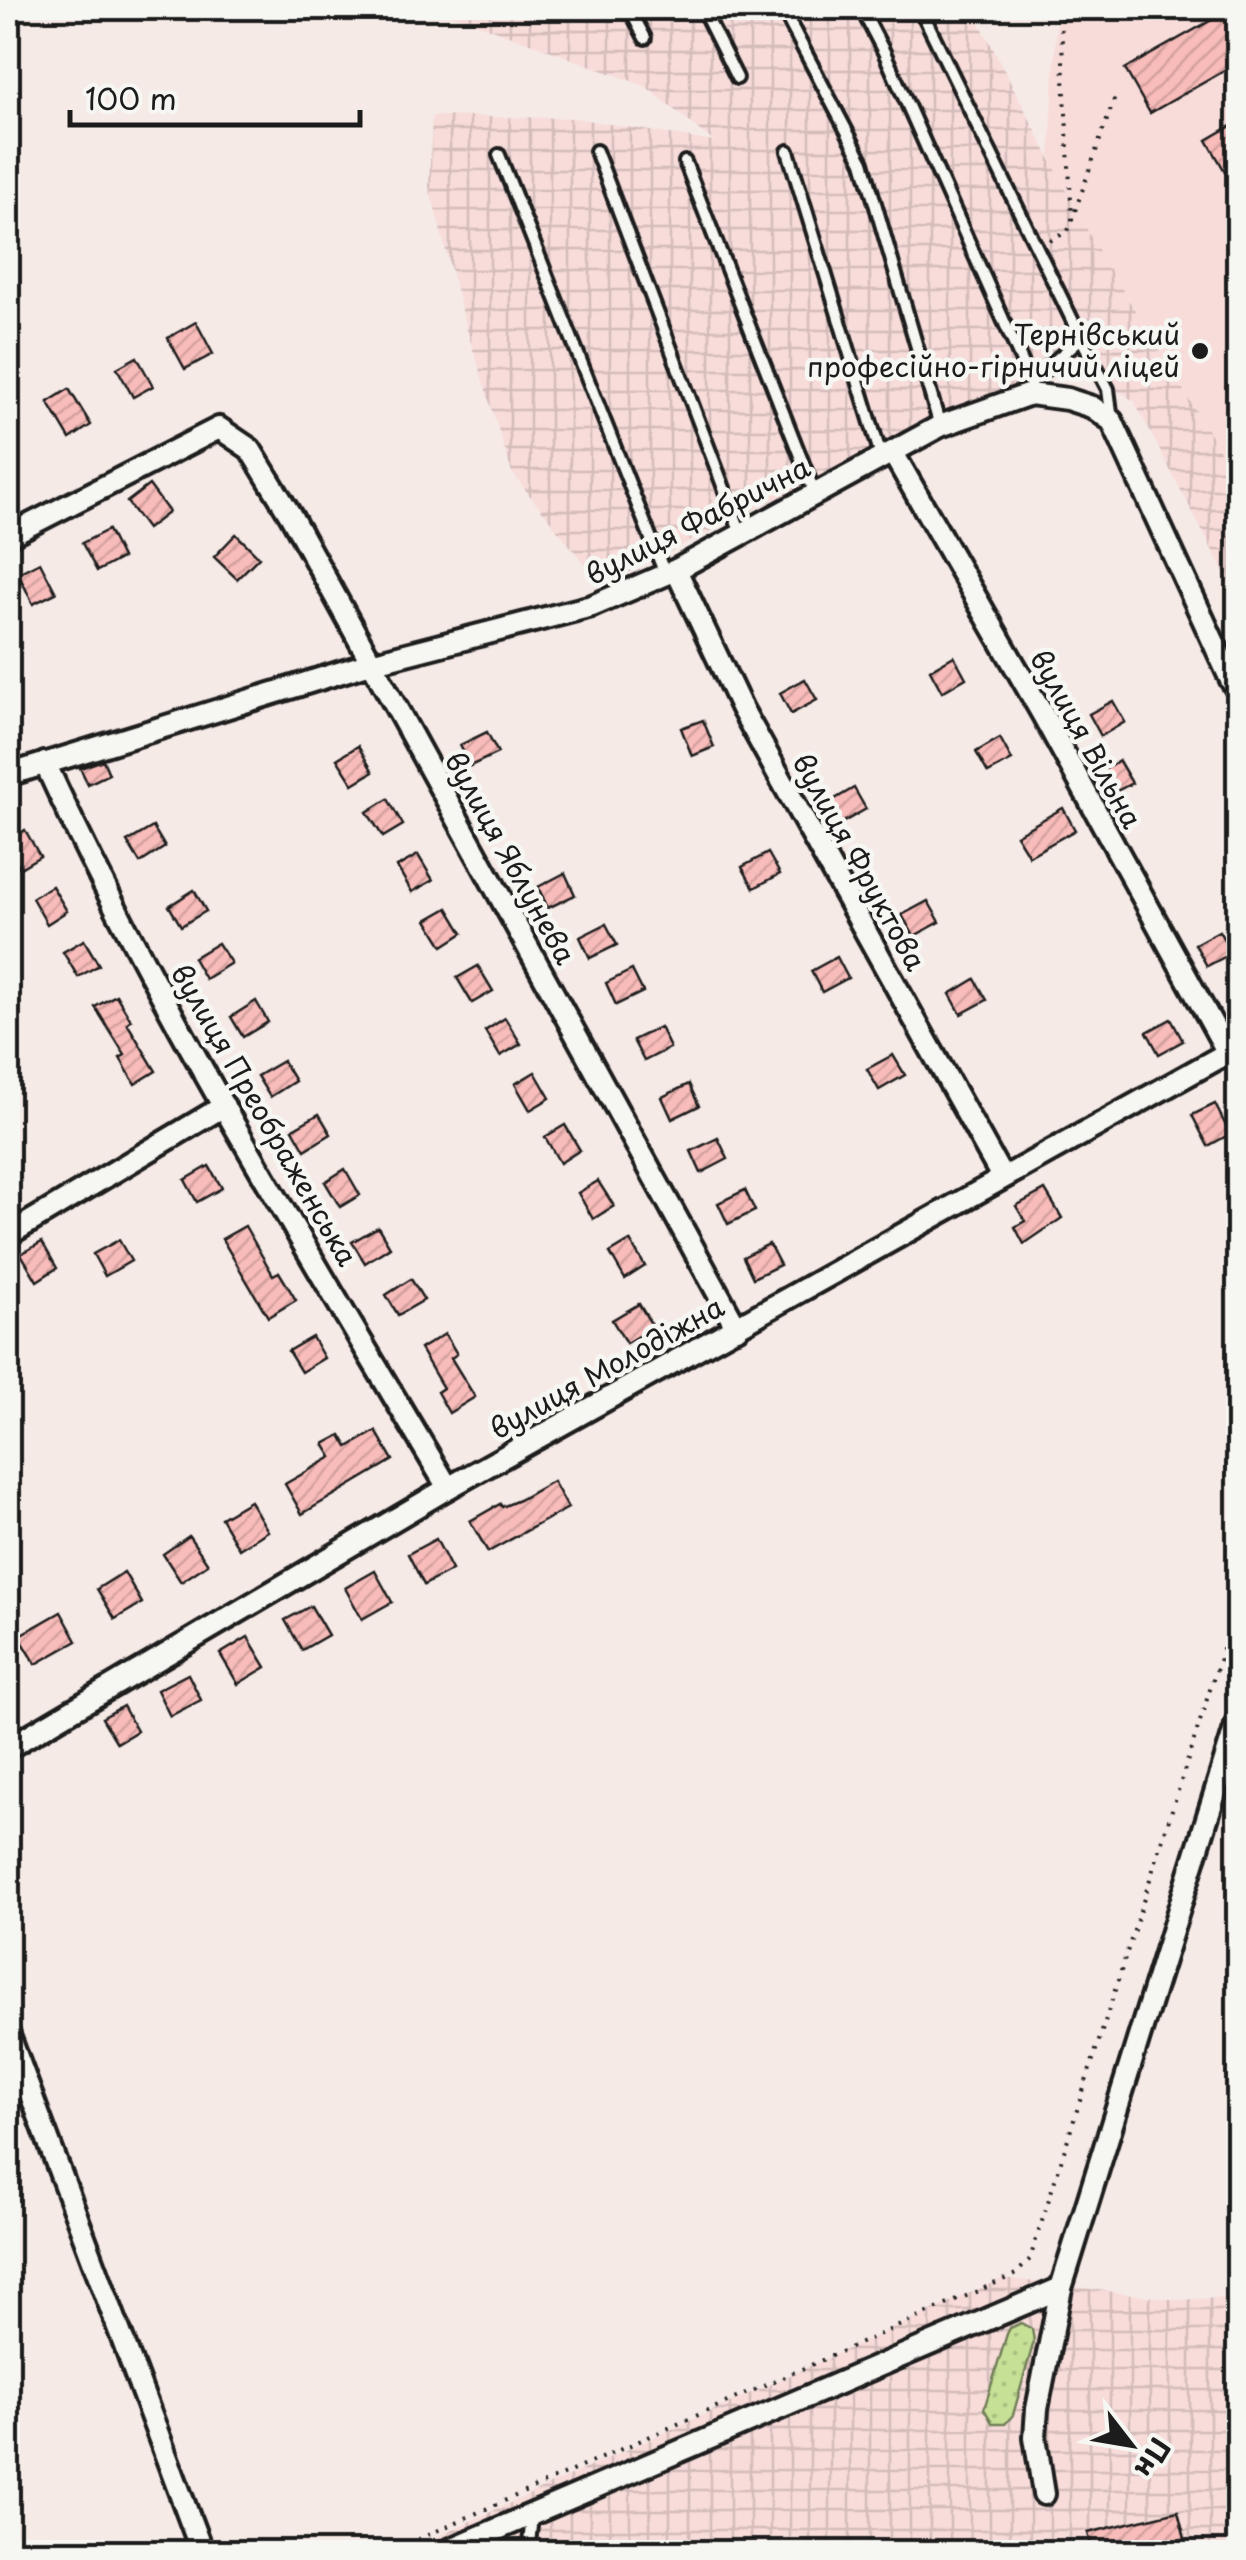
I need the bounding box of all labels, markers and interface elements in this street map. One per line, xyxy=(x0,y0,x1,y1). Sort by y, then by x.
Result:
scale bar xyxy=(70,65,360,127)
text: 100 m xyxy=(85,75,177,120)
place label: Тернівський професійно-гірничий ліцей xyxy=(807,312,1180,387)
marker: Тернівський професійно-гірничий ліцей xyxy=(1189,340,1211,362)
street label: вулиця Фабрична xyxy=(578,444,817,595)
street label: вулиця Вільна xyxy=(1020,641,1155,836)
street label: вулиця Яблунева xyxy=(435,743,588,972)
street label: вулиця Фруктова xyxy=(783,745,938,978)
street label: вулиця Преображенська xyxy=(161,955,370,1274)
street label: вулиця Молодіжна xyxy=(481,1284,732,1449)
north arrow xyxy=(1081,2395,1181,2495)
text: Пн xyxy=(1125,2430,1183,2487)

